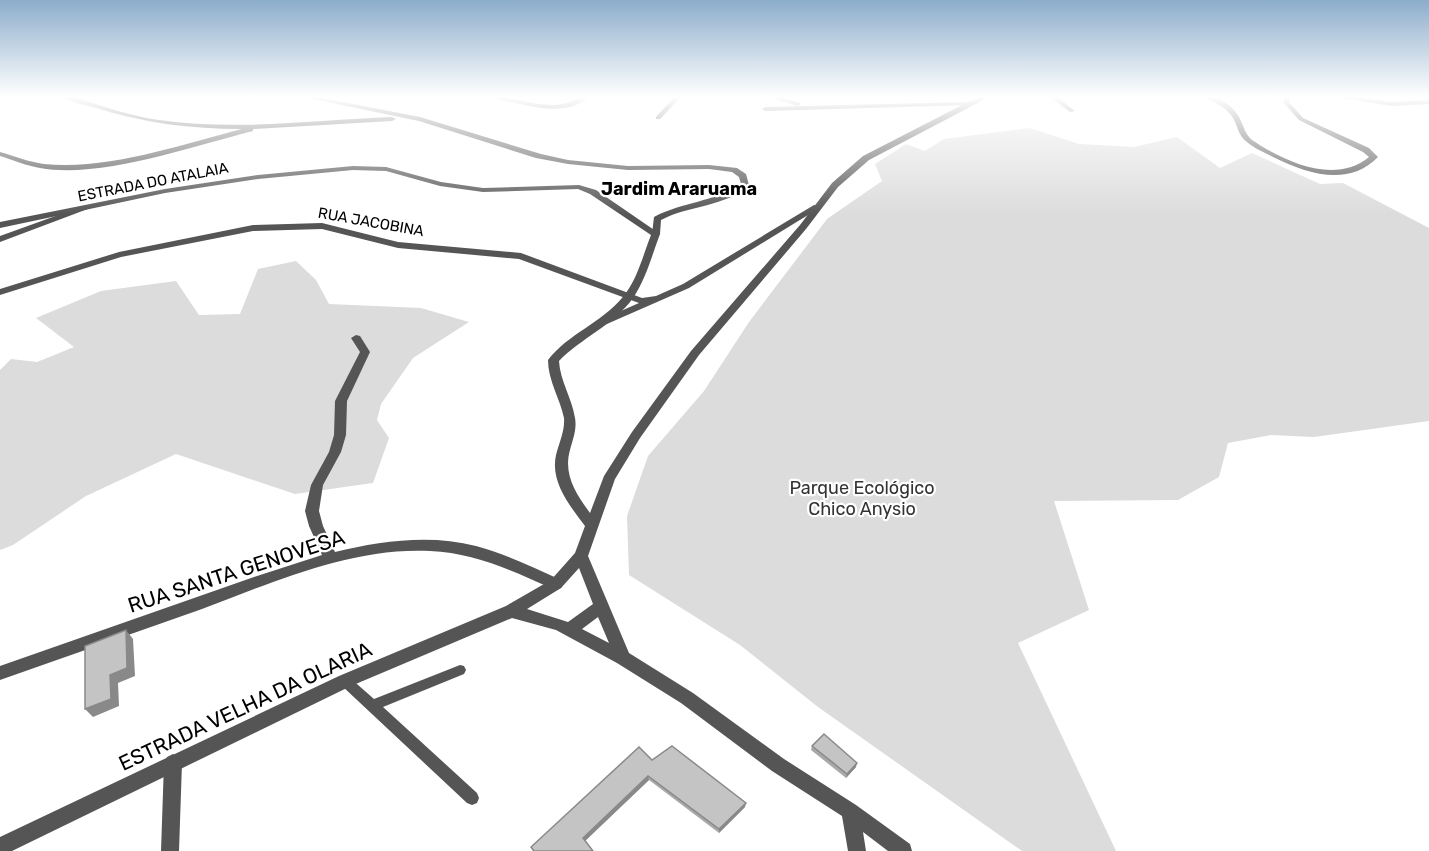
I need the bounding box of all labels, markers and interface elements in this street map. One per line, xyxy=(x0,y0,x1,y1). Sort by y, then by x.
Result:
street label: ESTRADA DO ATALAIA xyxy=(76,159,230,205)
district label: Jardim Araruama xyxy=(601,178,757,200)
street label: RUA JACOBINA xyxy=(317,204,425,240)
park label: Parque Ecológico Chico Anysio xyxy=(789,477,935,520)
street label: RUA SANTA GENOVESA xyxy=(124,524,348,618)
street label: ESTRADA VELHA DA OLARIA xyxy=(114,636,376,776)

